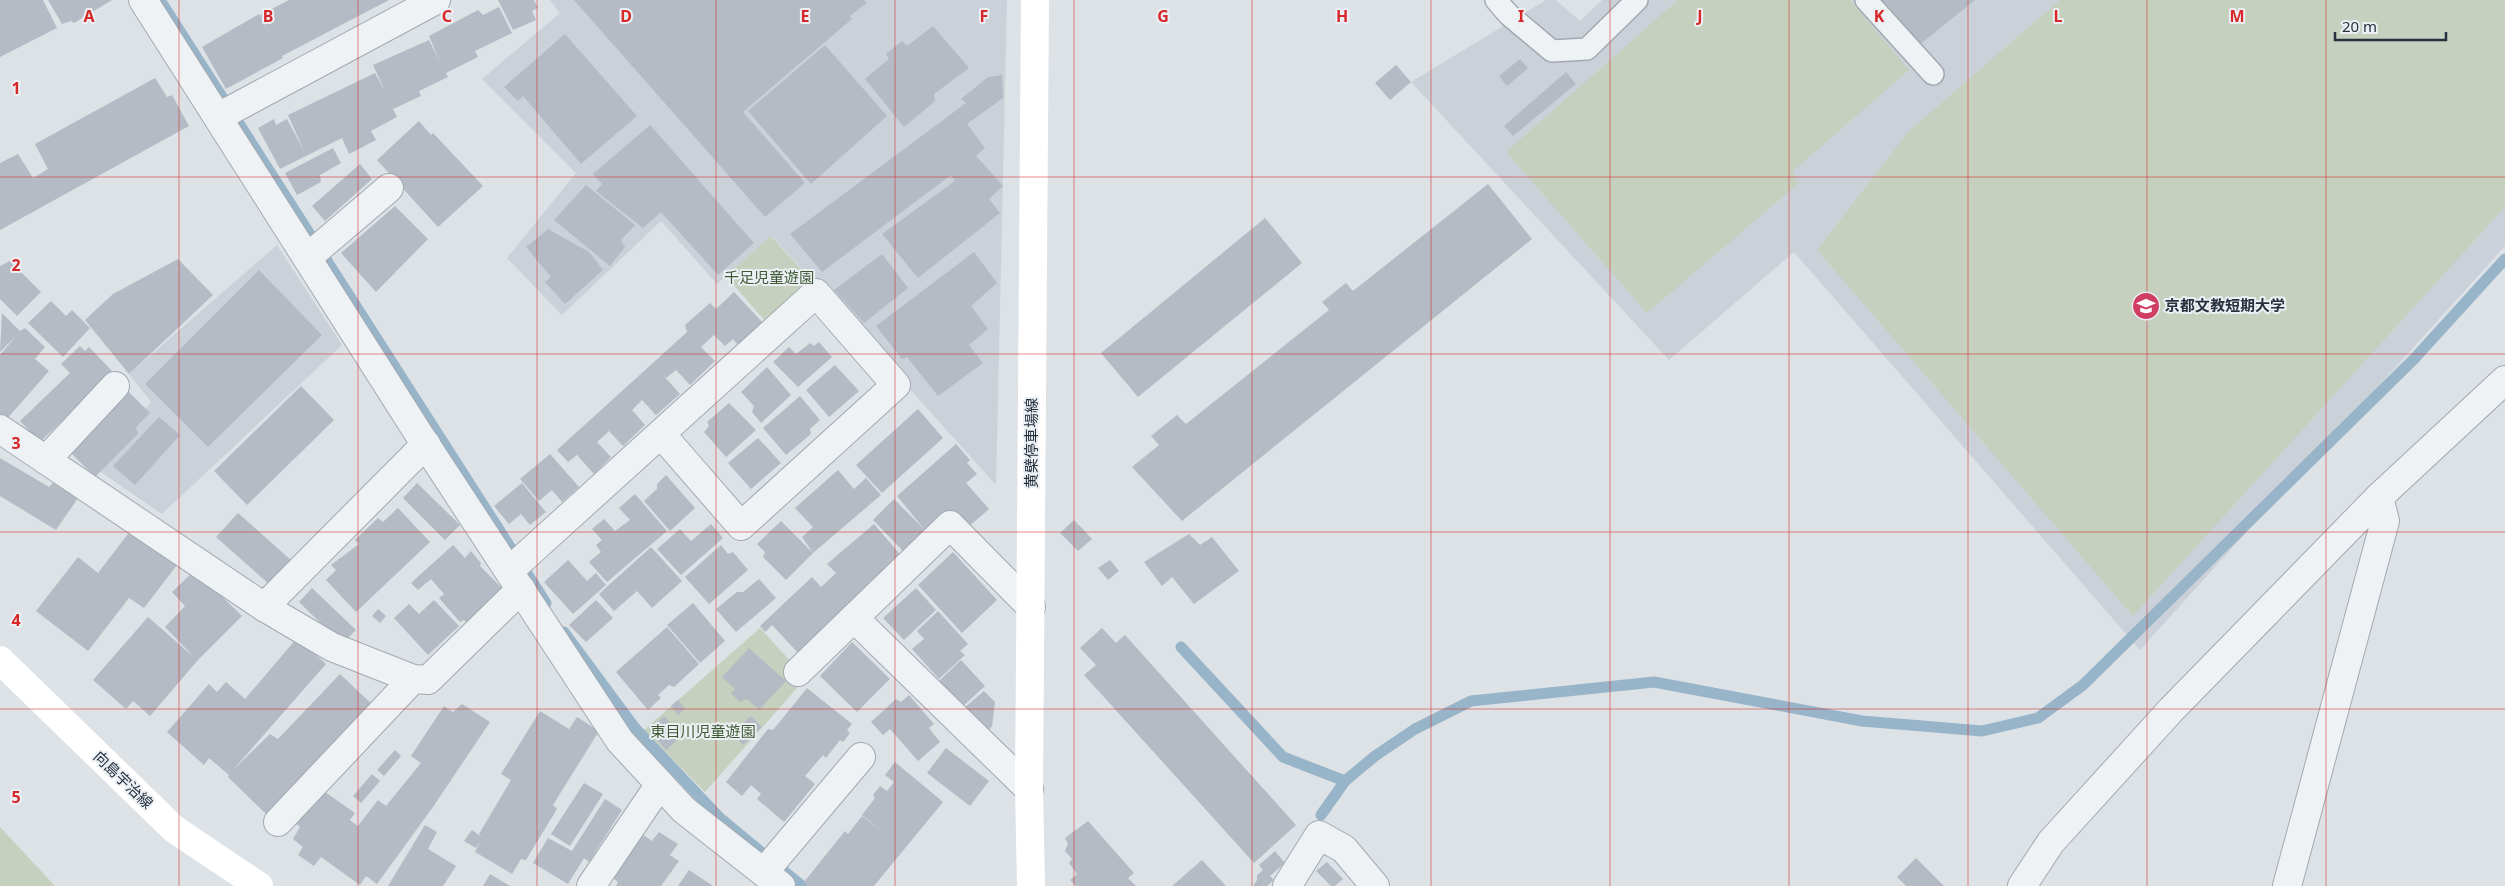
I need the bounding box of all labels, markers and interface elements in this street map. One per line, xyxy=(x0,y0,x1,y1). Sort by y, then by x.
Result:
text: A xyxy=(83,5,95,27)
text: B xyxy=(263,5,273,27)
text: C xyxy=(442,5,452,27)
text: D xyxy=(620,5,632,27)
text: E xyxy=(801,5,810,27)
text: F xyxy=(980,5,988,27)
text: G xyxy=(1157,5,1169,27)
text: H xyxy=(1336,5,1348,27)
text: I xyxy=(1518,5,1524,27)
text: J xyxy=(1695,5,1703,27)
text: K xyxy=(1874,5,1885,27)
text: L xyxy=(2054,5,2063,27)
text: M xyxy=(2229,5,2245,27)
scale bar xyxy=(2335,10,2446,42)
text: 20 m xyxy=(2342,16,2377,36)
text: 1 xyxy=(11,77,21,99)
text: 2 xyxy=(11,254,21,276)
park label: 千足児童遊園 xyxy=(724,267,814,287)
school or university icon: 京都文教短期大学 xyxy=(2131,291,2161,321)
place label: 京都文教短期大学 xyxy=(2165,295,2285,315)
street label: 黄檗停車場線 xyxy=(1021,398,1041,488)
text: 3 xyxy=(11,432,21,454)
text: 4 xyxy=(11,609,21,631)
park label: 東目川児童遊園 xyxy=(650,721,756,741)
street label: 向島宇治線 xyxy=(90,746,158,813)
text: 5 xyxy=(11,786,21,808)

